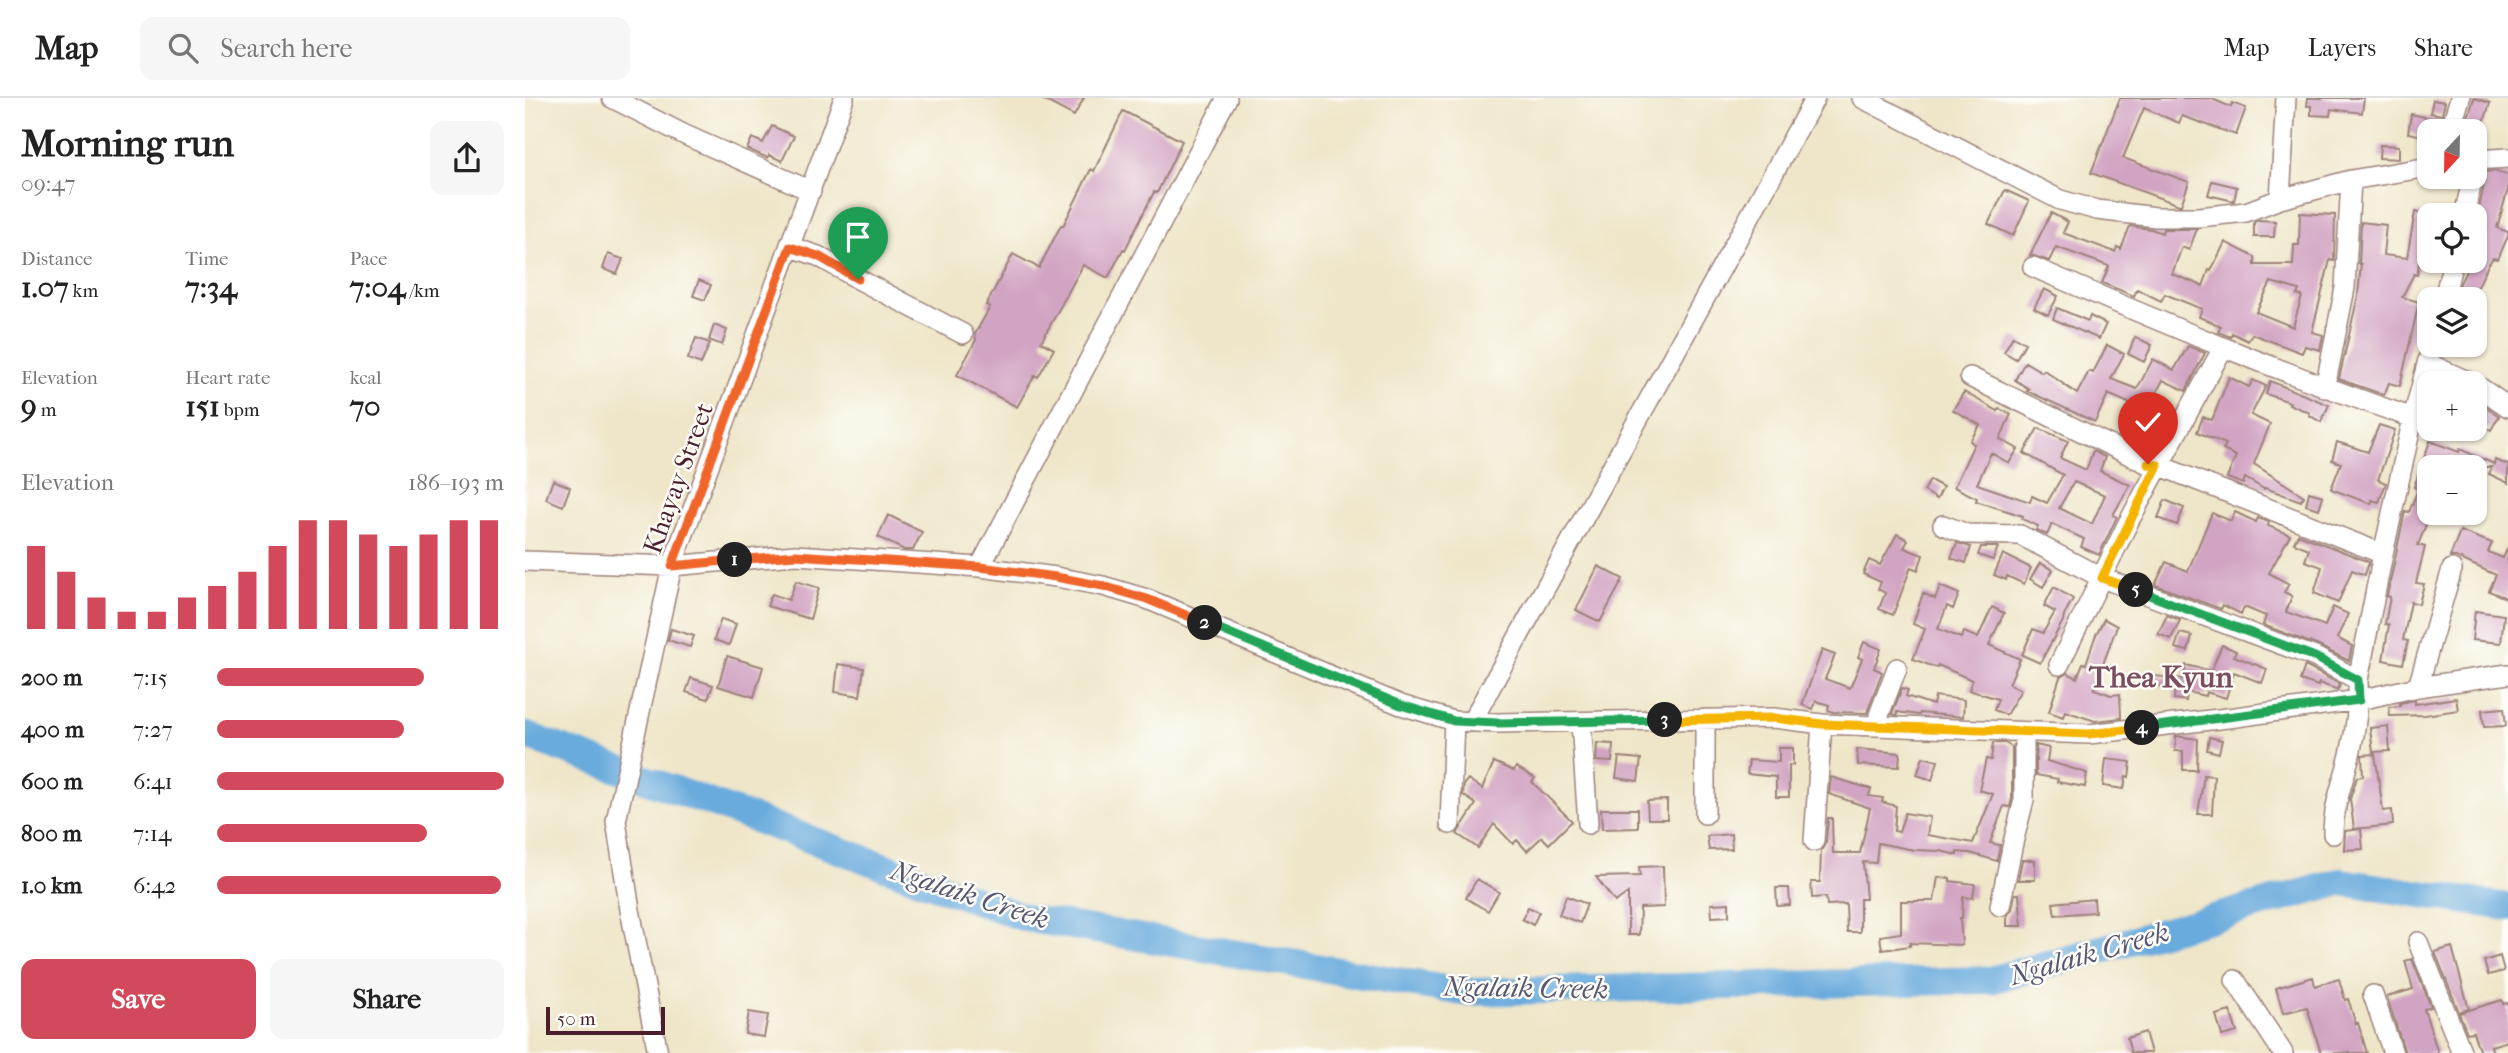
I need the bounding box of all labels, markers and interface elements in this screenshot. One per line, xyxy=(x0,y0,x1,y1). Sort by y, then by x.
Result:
search box xyxy=(140,17,630,80)
text: Map xyxy=(35,29,98,68)
icon: search xyxy=(164,29,202,67)
text: Search here xyxy=(220,33,352,64)
text: Map xyxy=(2224,34,2270,62)
text: Layers xyxy=(2308,34,2376,62)
text: Share xyxy=(2414,34,2473,62)
north arrow xyxy=(2417,119,2487,189)
map controls xyxy=(2417,119,2487,525)
text: Morning run xyxy=(21,121,234,166)
button: share xyxy=(430,121,504,195)
text: 09:47 xyxy=(21,170,75,197)
button: locate xyxy=(2417,203,2487,273)
pin xyxy=(828,207,888,279)
icon: arrive xyxy=(839,218,877,256)
text: Distance xyxy=(21,248,92,270)
text: Time xyxy=(185,248,229,270)
text: Pace xyxy=(350,248,388,270)
text: 1.07 xyxy=(21,270,69,305)
text: 7:34 xyxy=(185,270,237,305)
text: 7:04 xyxy=(350,270,405,305)
text: km xyxy=(69,280,98,302)
text: /km xyxy=(405,280,440,302)
button: layers xyxy=(2417,287,2487,357)
text: Elevation xyxy=(21,367,98,389)
text: Heart rate xyxy=(185,367,270,389)
text: kcal xyxy=(350,367,382,389)
button: + xyxy=(2417,371,2487,441)
text: 9 xyxy=(21,389,37,424)
text: 151 xyxy=(185,389,220,424)
text: 70 xyxy=(350,389,381,424)
pin xyxy=(2118,392,2178,464)
street label: Khayay Street xyxy=(637,398,720,558)
text: m xyxy=(37,399,57,421)
text: bpm xyxy=(220,399,260,421)
icon: check xyxy=(2129,403,2167,441)
button: − xyxy=(2417,455,2487,525)
text: Elevation xyxy=(21,469,114,496)
text: 186–193 m xyxy=(408,469,504,496)
pin: 1 xyxy=(717,542,753,578)
text: 1 xyxy=(731,548,738,570)
pin: 5 xyxy=(2119,573,2153,608)
text: 5 xyxy=(2131,578,2140,600)
pin: 2 xyxy=(1187,606,1223,640)
text: 2 xyxy=(1200,611,1209,633)
district label: Thea Kyun xyxy=(2088,660,2234,695)
text: 200 m xyxy=(21,664,82,691)
text: 7:15 xyxy=(133,664,168,691)
pin: 3 xyxy=(1647,702,1683,738)
text: 3 xyxy=(1661,708,1668,730)
pin: 4 xyxy=(2125,710,2159,746)
text: 400 m xyxy=(21,716,84,743)
text: 7:27 xyxy=(133,716,173,743)
text: 4 xyxy=(2136,716,2147,738)
text: 600 m xyxy=(21,768,83,795)
text: 6:41 xyxy=(133,768,173,795)
text: 800 m xyxy=(21,820,82,847)
text: 7:14 xyxy=(133,820,171,847)
water label: Ngalaik Creek xyxy=(886,853,1053,936)
text: 1.0 km xyxy=(21,872,82,899)
text: 6:42 xyxy=(133,872,176,899)
water label: Ngalaik Creek xyxy=(2005,915,2173,992)
button: Save xyxy=(21,959,256,1039)
button: Share xyxy=(270,959,504,1039)
water label: Ngalaik Creek xyxy=(1442,970,1609,1005)
scale bar xyxy=(546,1004,665,1036)
text: 50 m xyxy=(557,1008,596,1030)

